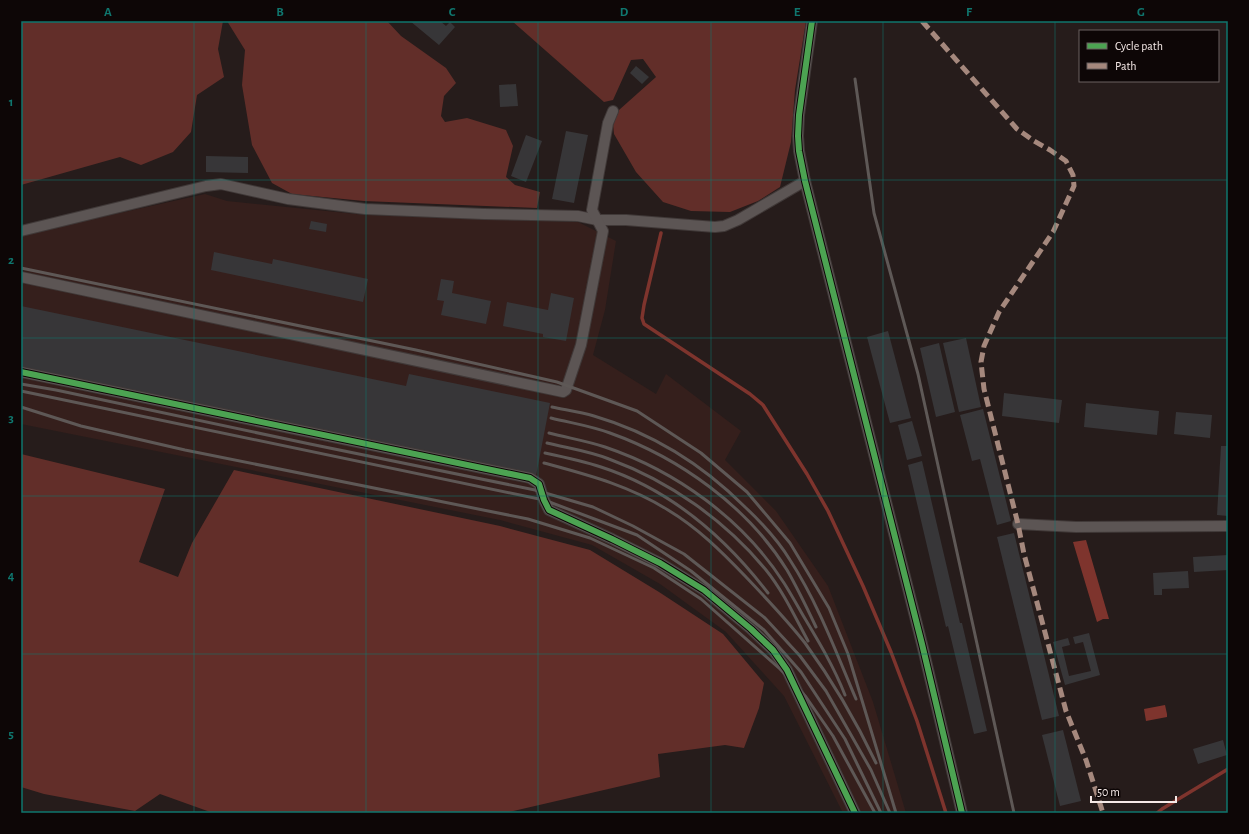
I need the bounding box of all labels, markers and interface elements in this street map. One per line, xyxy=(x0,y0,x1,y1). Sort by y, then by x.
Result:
text: A xyxy=(104,6,112,19)
text: B xyxy=(276,6,284,19)
text: C xyxy=(449,6,456,19)
text: D xyxy=(620,6,629,19)
text: E xyxy=(794,6,801,19)
text: F xyxy=(966,6,973,19)
text: G xyxy=(1137,6,1145,19)
legend xyxy=(1079,30,1219,82)
text: Cycle path xyxy=(1115,40,1163,53)
text: Path xyxy=(1115,60,1137,72)
text: 1 xyxy=(9,96,13,109)
text: 2 xyxy=(8,254,14,267)
text: 3 xyxy=(8,412,14,425)
text: 4 xyxy=(8,570,15,583)
text: 5 xyxy=(8,728,14,741)
scale bar xyxy=(1091,778,1176,804)
text: 50 m xyxy=(1097,786,1120,798)

